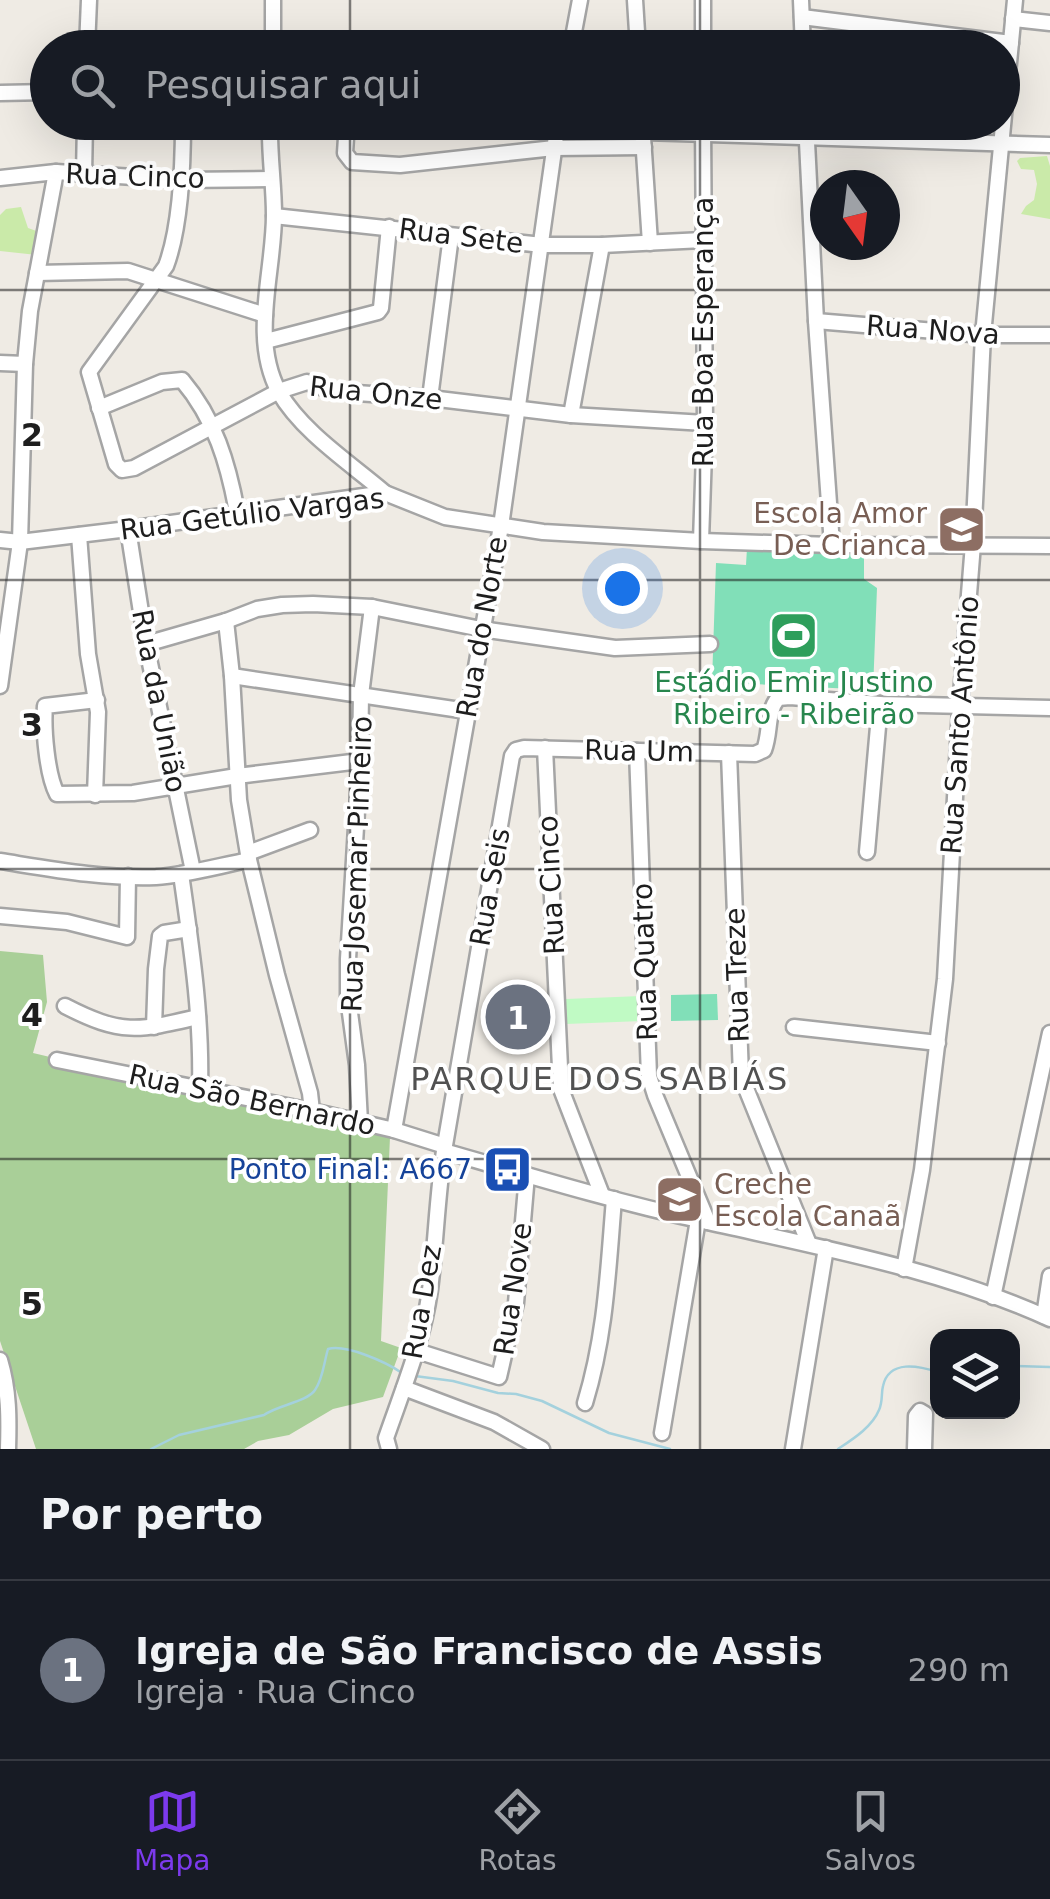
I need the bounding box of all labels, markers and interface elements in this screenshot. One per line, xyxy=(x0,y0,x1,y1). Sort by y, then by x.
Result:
search box xyxy=(30,30,1020,140)
icon: search xyxy=(65,58,120,113)
text: Pesquisar aqui xyxy=(145,63,421,107)
street label: Rua Cinco xyxy=(65,157,205,195)
north arrow xyxy=(810,170,900,260)
street label: Rua Boa Esperança xyxy=(687,197,720,467)
street label: Rua Sete xyxy=(397,212,525,260)
street label: Rua Nova xyxy=(865,309,1001,351)
street label: Rua Onze xyxy=(308,370,444,416)
text: 2 xyxy=(21,416,43,454)
street label: Rua Getúlio Vargas xyxy=(118,481,386,547)
place label: Escola Amor De Crianca xyxy=(753,497,927,562)
school or university icon: Escola Amor De Crianca xyxy=(936,503,988,555)
street label: Rua do Norte xyxy=(450,534,514,720)
your location xyxy=(597,563,648,614)
street label: Rua Santo Antônio xyxy=(934,594,986,856)
street label: Rua da União xyxy=(125,606,193,796)
sports icon: Estádio Emir Justino Ribeiro - Ribeirão xyxy=(768,609,820,661)
place label: Estádio Emir Justino Ribeiro - Ribeirão xyxy=(654,666,934,731)
text: 3 xyxy=(21,706,43,744)
street label: Rua Josemar Pinheiro xyxy=(335,715,379,1013)
street label: Rua Um xyxy=(584,734,694,768)
street label: Rua Cinco xyxy=(531,814,571,956)
street label: Rua Seis xyxy=(463,825,517,949)
street label: Rua Quatro xyxy=(626,882,664,1042)
street label: Rua Treze xyxy=(718,907,756,1043)
pin: 1 xyxy=(486,980,550,1054)
text: 4 xyxy=(21,996,43,1034)
street label: Rua São Bernardo xyxy=(126,1058,378,1142)
district label: PARQUE DOS SABIÁS xyxy=(410,1060,790,1098)
bus stop icon: Ponto Final: A667 xyxy=(481,1143,533,1195)
place label: Ponto Final: A667 xyxy=(229,1153,472,1186)
place label: Creche Escola Canaã xyxy=(714,1168,901,1233)
school or university icon: Creche Escola Canaã xyxy=(653,1174,705,1226)
street label: Rua Nove xyxy=(487,1220,539,1358)
street label: Rua Dez xyxy=(396,1242,448,1362)
text: 5 xyxy=(21,1285,43,1323)
map controls xyxy=(930,1329,1020,1419)
button: layers xyxy=(930,1329,1020,1419)
text: Por perto xyxy=(40,1490,263,1539)
text: Igreja de São Francisco de Assis xyxy=(135,1629,823,1673)
text: 1 xyxy=(61,1651,84,1689)
text: 290 m xyxy=(908,1651,1010,1689)
text: Igreja · Rua Cinco xyxy=(135,1673,415,1711)
tab: Mapa xyxy=(134,1784,210,1877)
tab: Rotas xyxy=(479,1784,557,1877)
tab: Salvos xyxy=(825,1784,916,1877)

